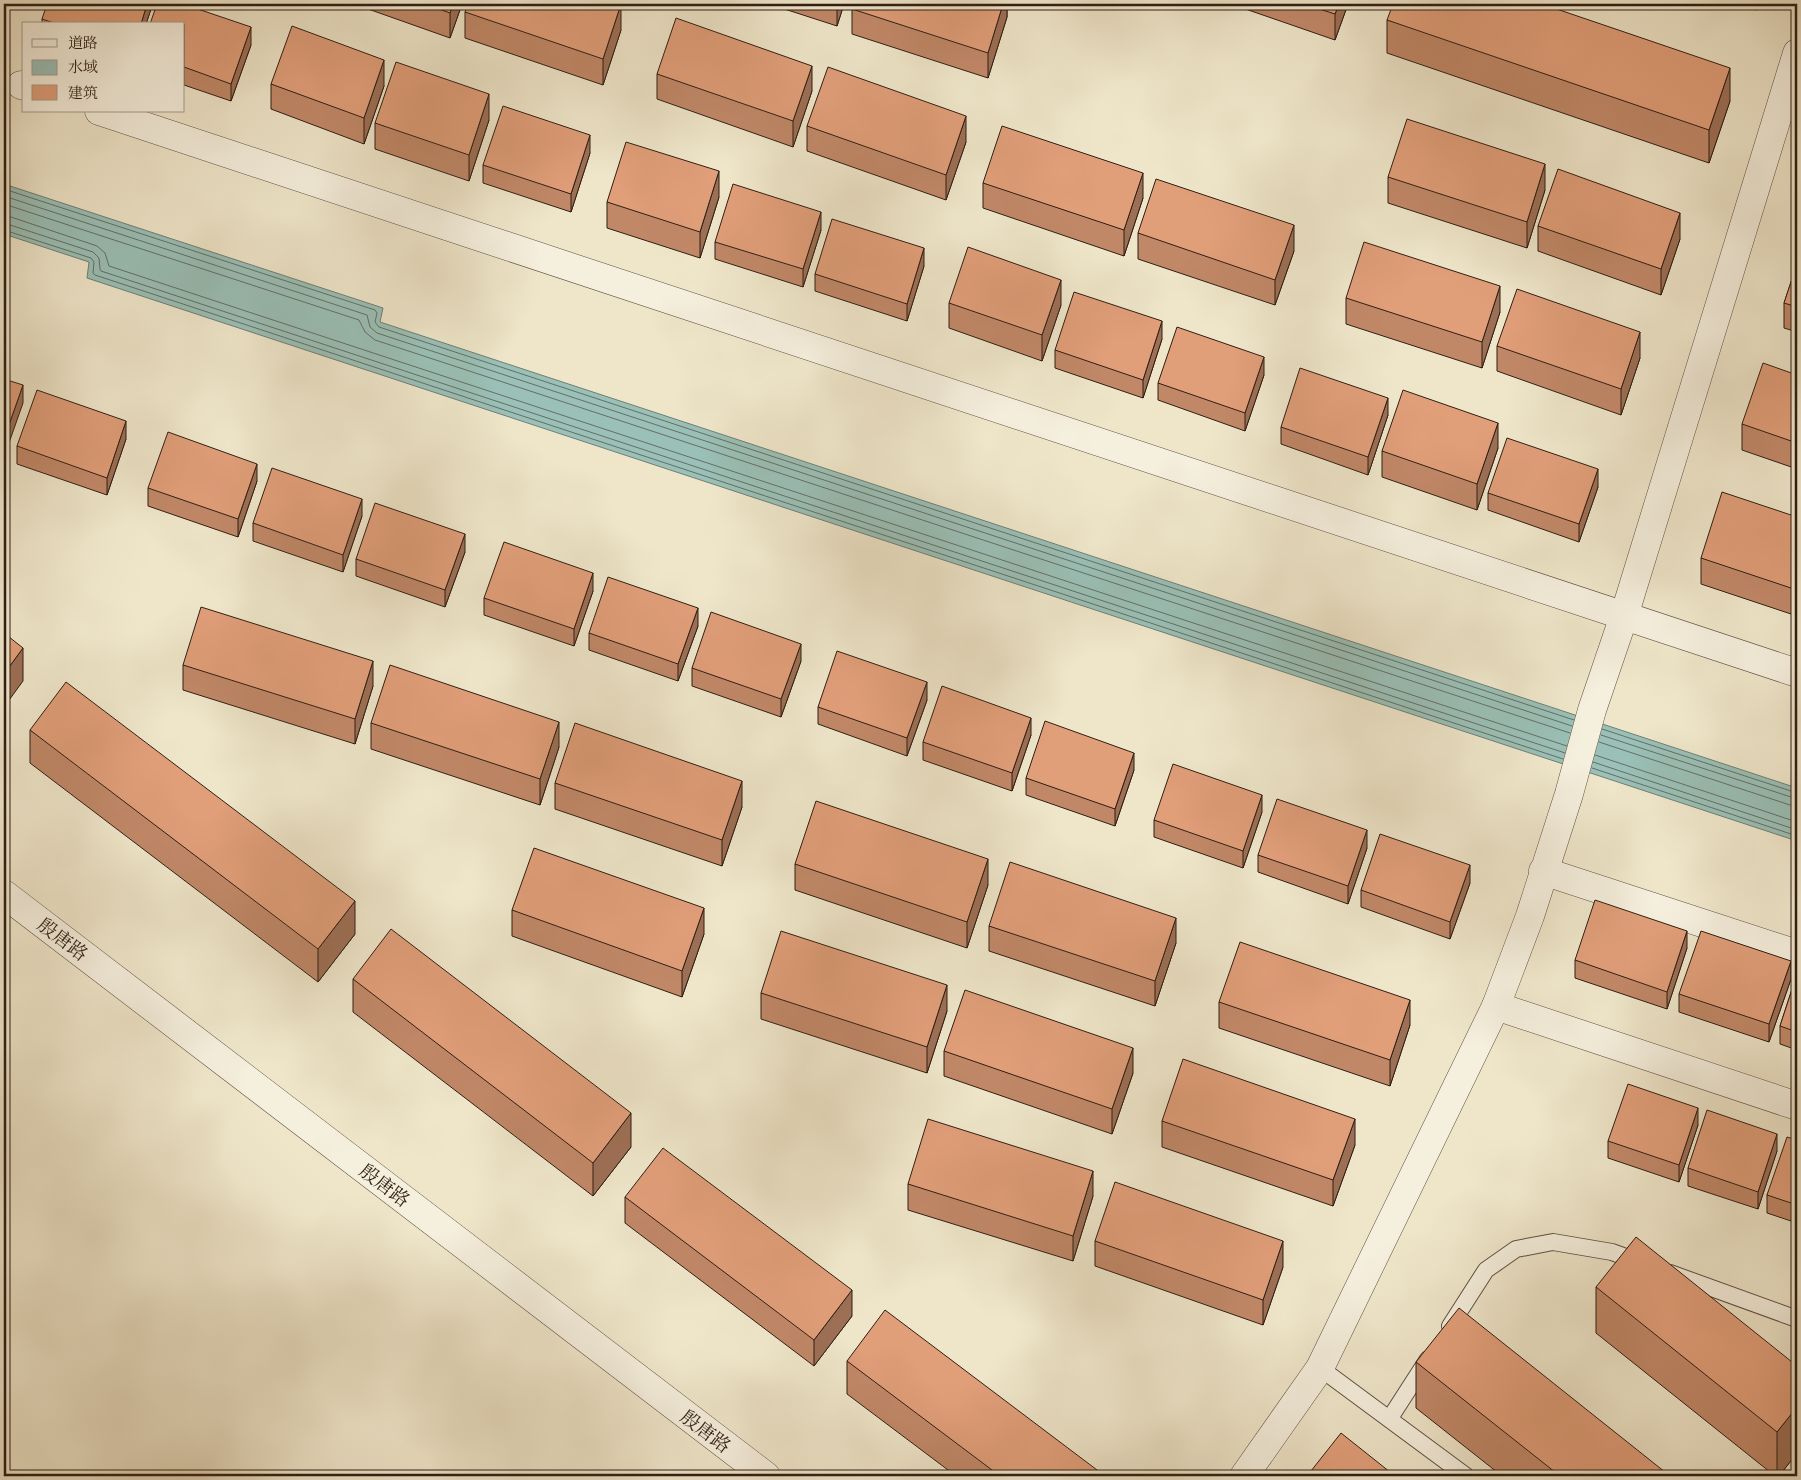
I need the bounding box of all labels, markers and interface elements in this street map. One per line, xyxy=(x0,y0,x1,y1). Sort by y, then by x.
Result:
legend xyxy=(22,22,185,112)
text: 道路 xyxy=(68,32,98,53)
text: 水域 xyxy=(68,56,98,77)
text: 建筑 xyxy=(68,82,98,103)
street label: 殷唐路 xyxy=(32,911,94,967)
street label: 殷唐路 xyxy=(354,1157,416,1213)
street label: 殷唐路 xyxy=(675,1403,737,1459)

